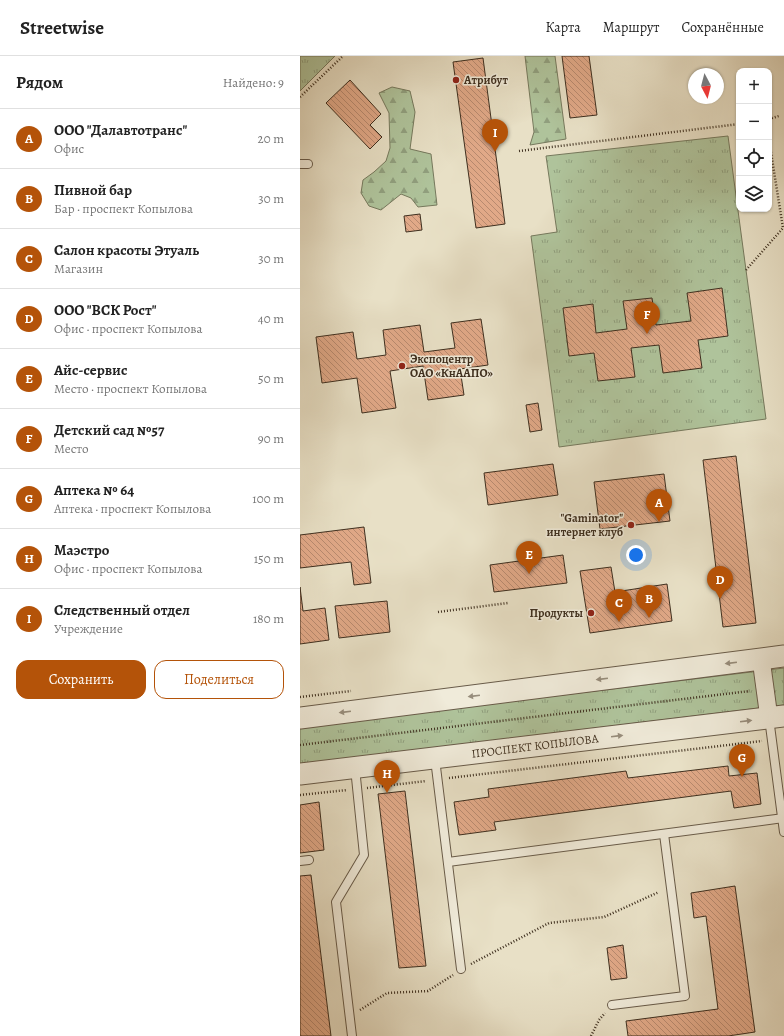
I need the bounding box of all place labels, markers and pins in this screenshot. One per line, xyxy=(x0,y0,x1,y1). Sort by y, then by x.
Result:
place label: Атрибут xyxy=(463,72,508,88)
marker: Атрибут xyxy=(451,75,461,85)
pin: I xyxy=(482,119,508,152)
pin: F xyxy=(634,301,660,334)
place label: Экспоцентр ОАО «КнААПО» xyxy=(410,351,494,381)
marker: Экспоцентр ОАО «КнААПО» xyxy=(397,361,407,371)
pin: A xyxy=(646,489,672,522)
place label: "Gaminator" интернет клуб xyxy=(546,510,623,540)
marker: "Gaminator" интернет клуб xyxy=(626,520,636,530)
pin: E xyxy=(516,541,542,574)
pin: D xyxy=(707,566,733,599)
pin: B xyxy=(636,585,662,618)
pin: C xyxy=(606,589,632,622)
place label: Продукты xyxy=(530,605,583,621)
marker: Продукты xyxy=(586,608,596,618)
pin: G xyxy=(729,744,755,777)
pin: H xyxy=(374,760,400,793)

